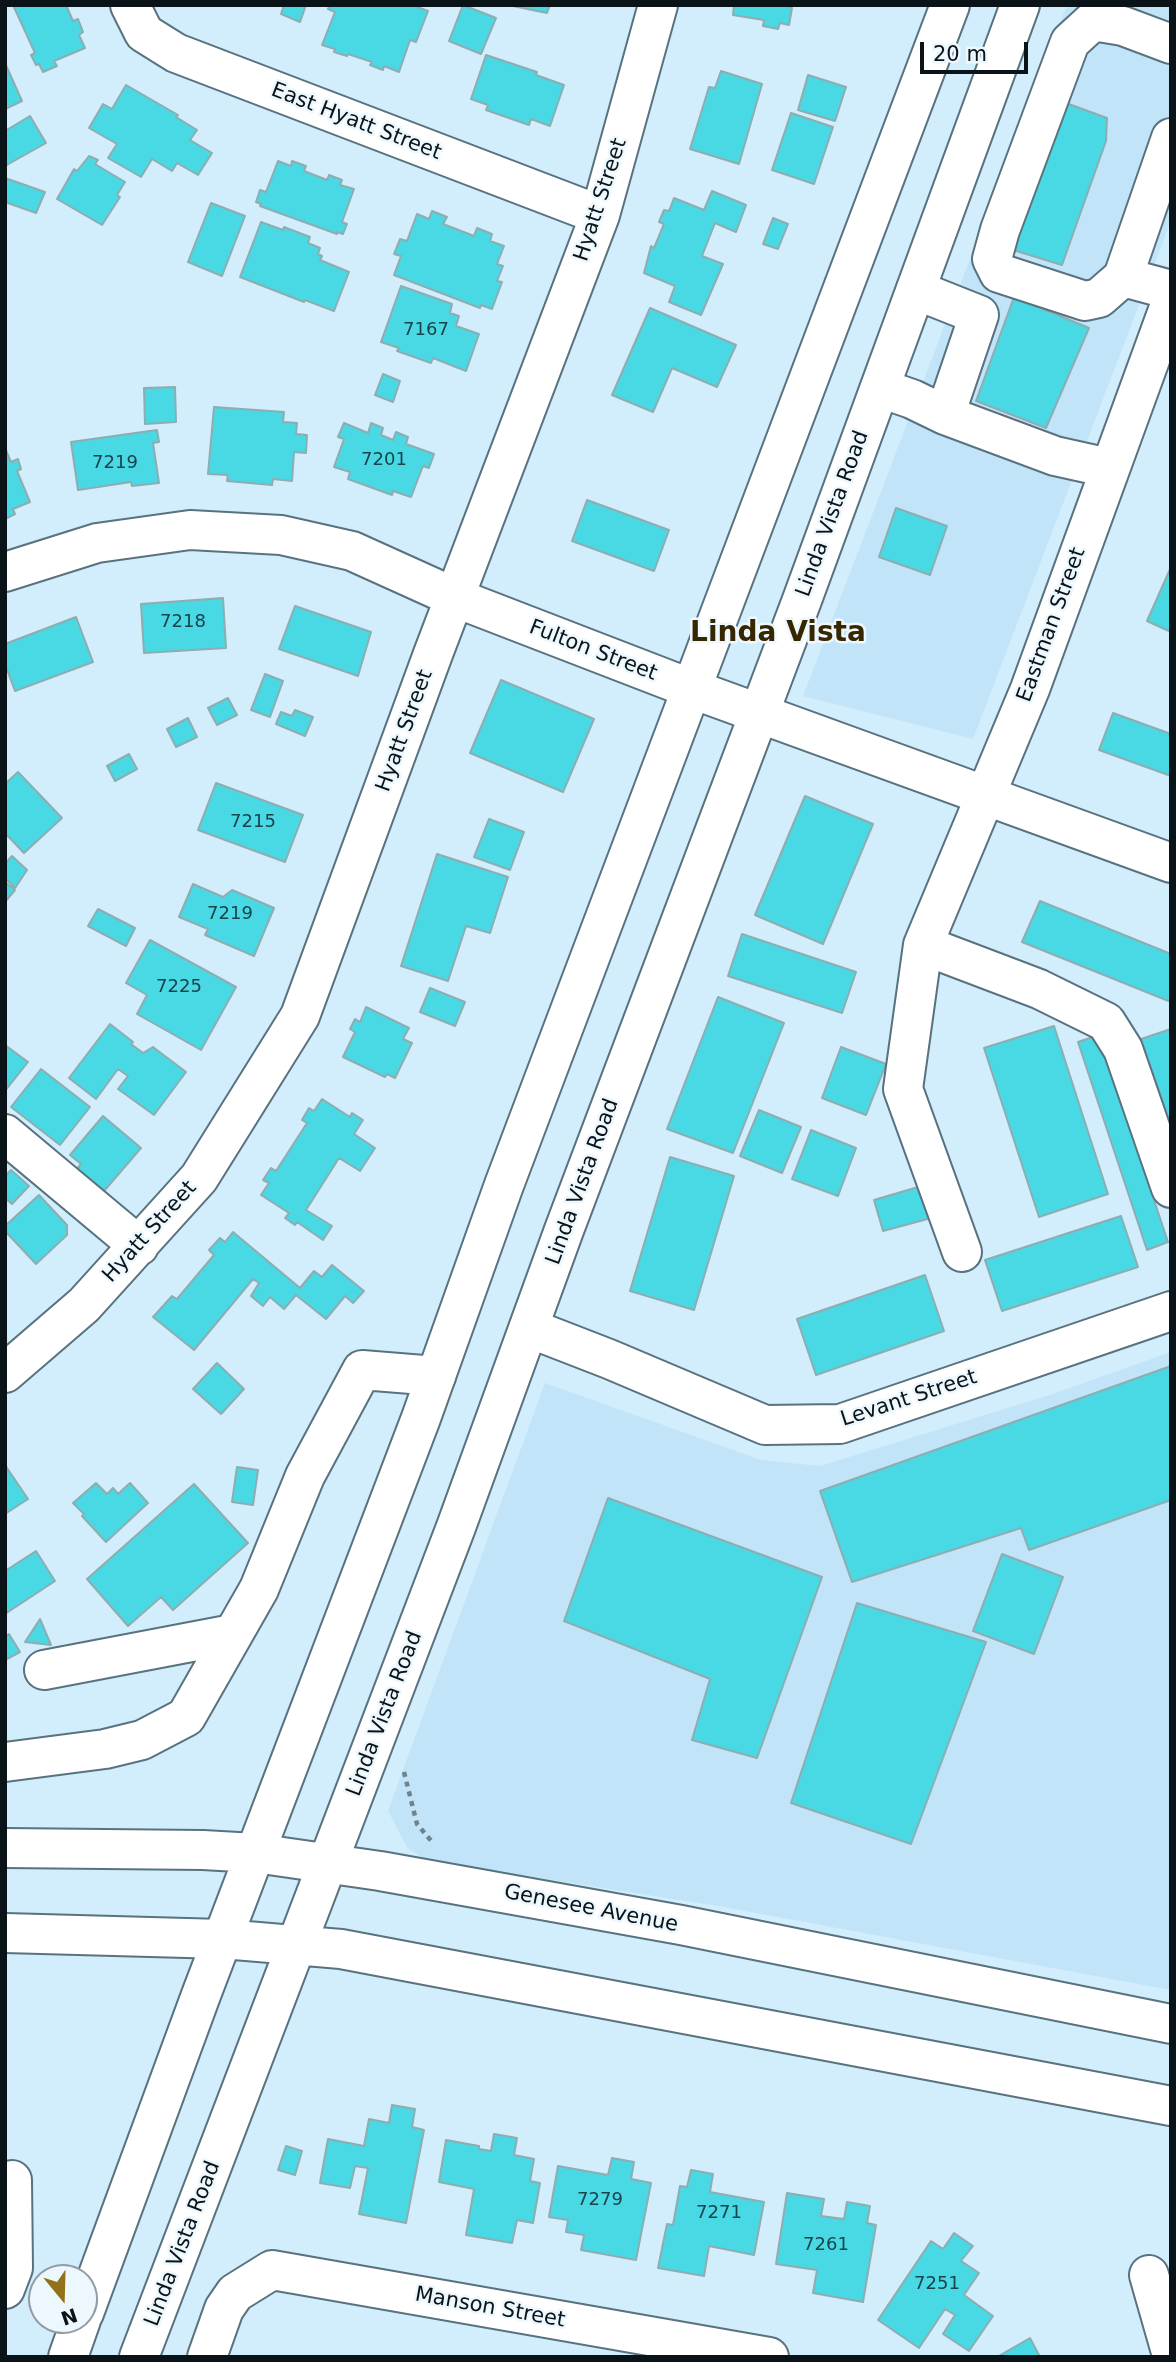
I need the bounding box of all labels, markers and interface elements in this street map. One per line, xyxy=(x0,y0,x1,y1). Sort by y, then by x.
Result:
scale bar xyxy=(924,28,1032,72)
text: 20 m xyxy=(933,42,987,66)
street label: East Hyatt Street xyxy=(267,78,445,166)
street label: Hyatt Street xyxy=(569,135,633,265)
house number: 7167 xyxy=(403,319,449,341)
street label: Linda Vista Road xyxy=(791,428,875,600)
house number: 7201 xyxy=(361,449,407,471)
house number: 7219 xyxy=(92,452,138,474)
street label: Eastman Street xyxy=(1012,544,1092,706)
house number: 7218 xyxy=(160,611,206,633)
street label: Fulton Street xyxy=(525,615,661,687)
district label: Linda Vista xyxy=(690,617,866,651)
street label: Hyatt Street xyxy=(371,667,439,795)
house number: 7215 xyxy=(230,811,276,833)
house number: 7219 xyxy=(207,903,253,925)
house number: 7225 xyxy=(156,976,202,998)
street label: Linda Vista Road xyxy=(541,1096,625,1268)
street label: Hyatt Street xyxy=(98,1176,202,1288)
street label: Levant Street xyxy=(838,1365,980,1433)
street label: Linda Vista Road xyxy=(342,1628,428,1800)
street label: Genesee Avenue xyxy=(502,1880,680,1938)
street label: Linda Vista Road xyxy=(140,2158,226,2330)
house number: 7279 xyxy=(577,2189,623,2211)
house number: 7271 xyxy=(696,2202,742,2224)
house number: 7261 xyxy=(803,2234,849,2256)
north arrow xyxy=(28,2264,98,2334)
house number: 7251 xyxy=(914,2273,960,2295)
street label: Manson Street xyxy=(413,2282,567,2334)
text: N xyxy=(58,2304,80,2330)

